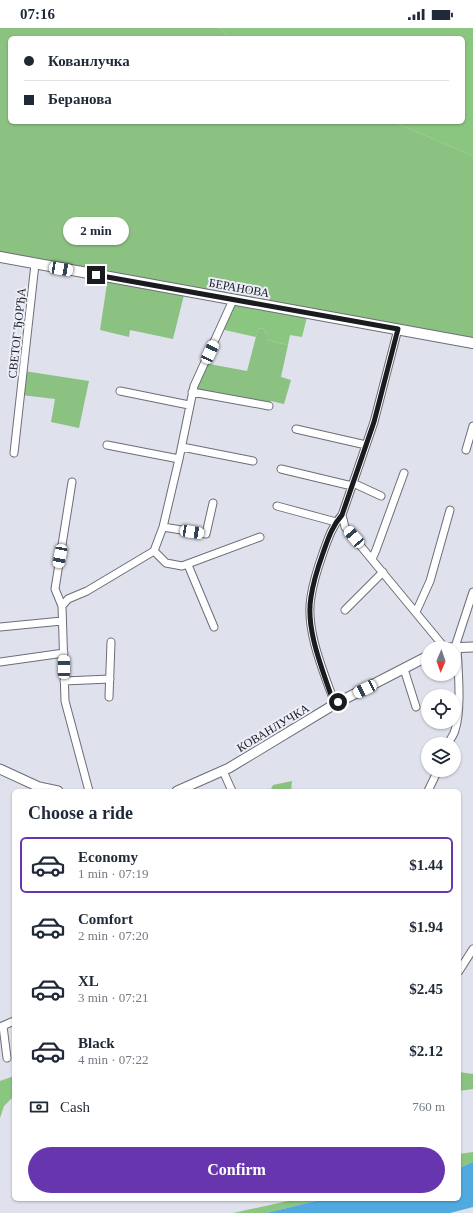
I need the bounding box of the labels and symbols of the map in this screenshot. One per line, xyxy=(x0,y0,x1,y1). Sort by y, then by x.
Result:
callout: 2 min xyxy=(63,217,129,245)
car xyxy=(48,261,74,277)
route end xyxy=(87,266,105,284)
street label: БЕРАНОВА xyxy=(208,276,271,300)
street label: СВЕТОГ ЂОРЂА xyxy=(5,287,29,379)
car xyxy=(199,339,221,365)
car xyxy=(179,524,205,540)
car xyxy=(342,524,366,550)
car xyxy=(52,543,68,569)
north arrow xyxy=(421,641,461,681)
car xyxy=(58,655,70,679)
car xyxy=(352,678,378,700)
route start xyxy=(329,693,347,711)
street label: КОВАНЛУЧКА xyxy=(234,701,312,755)

